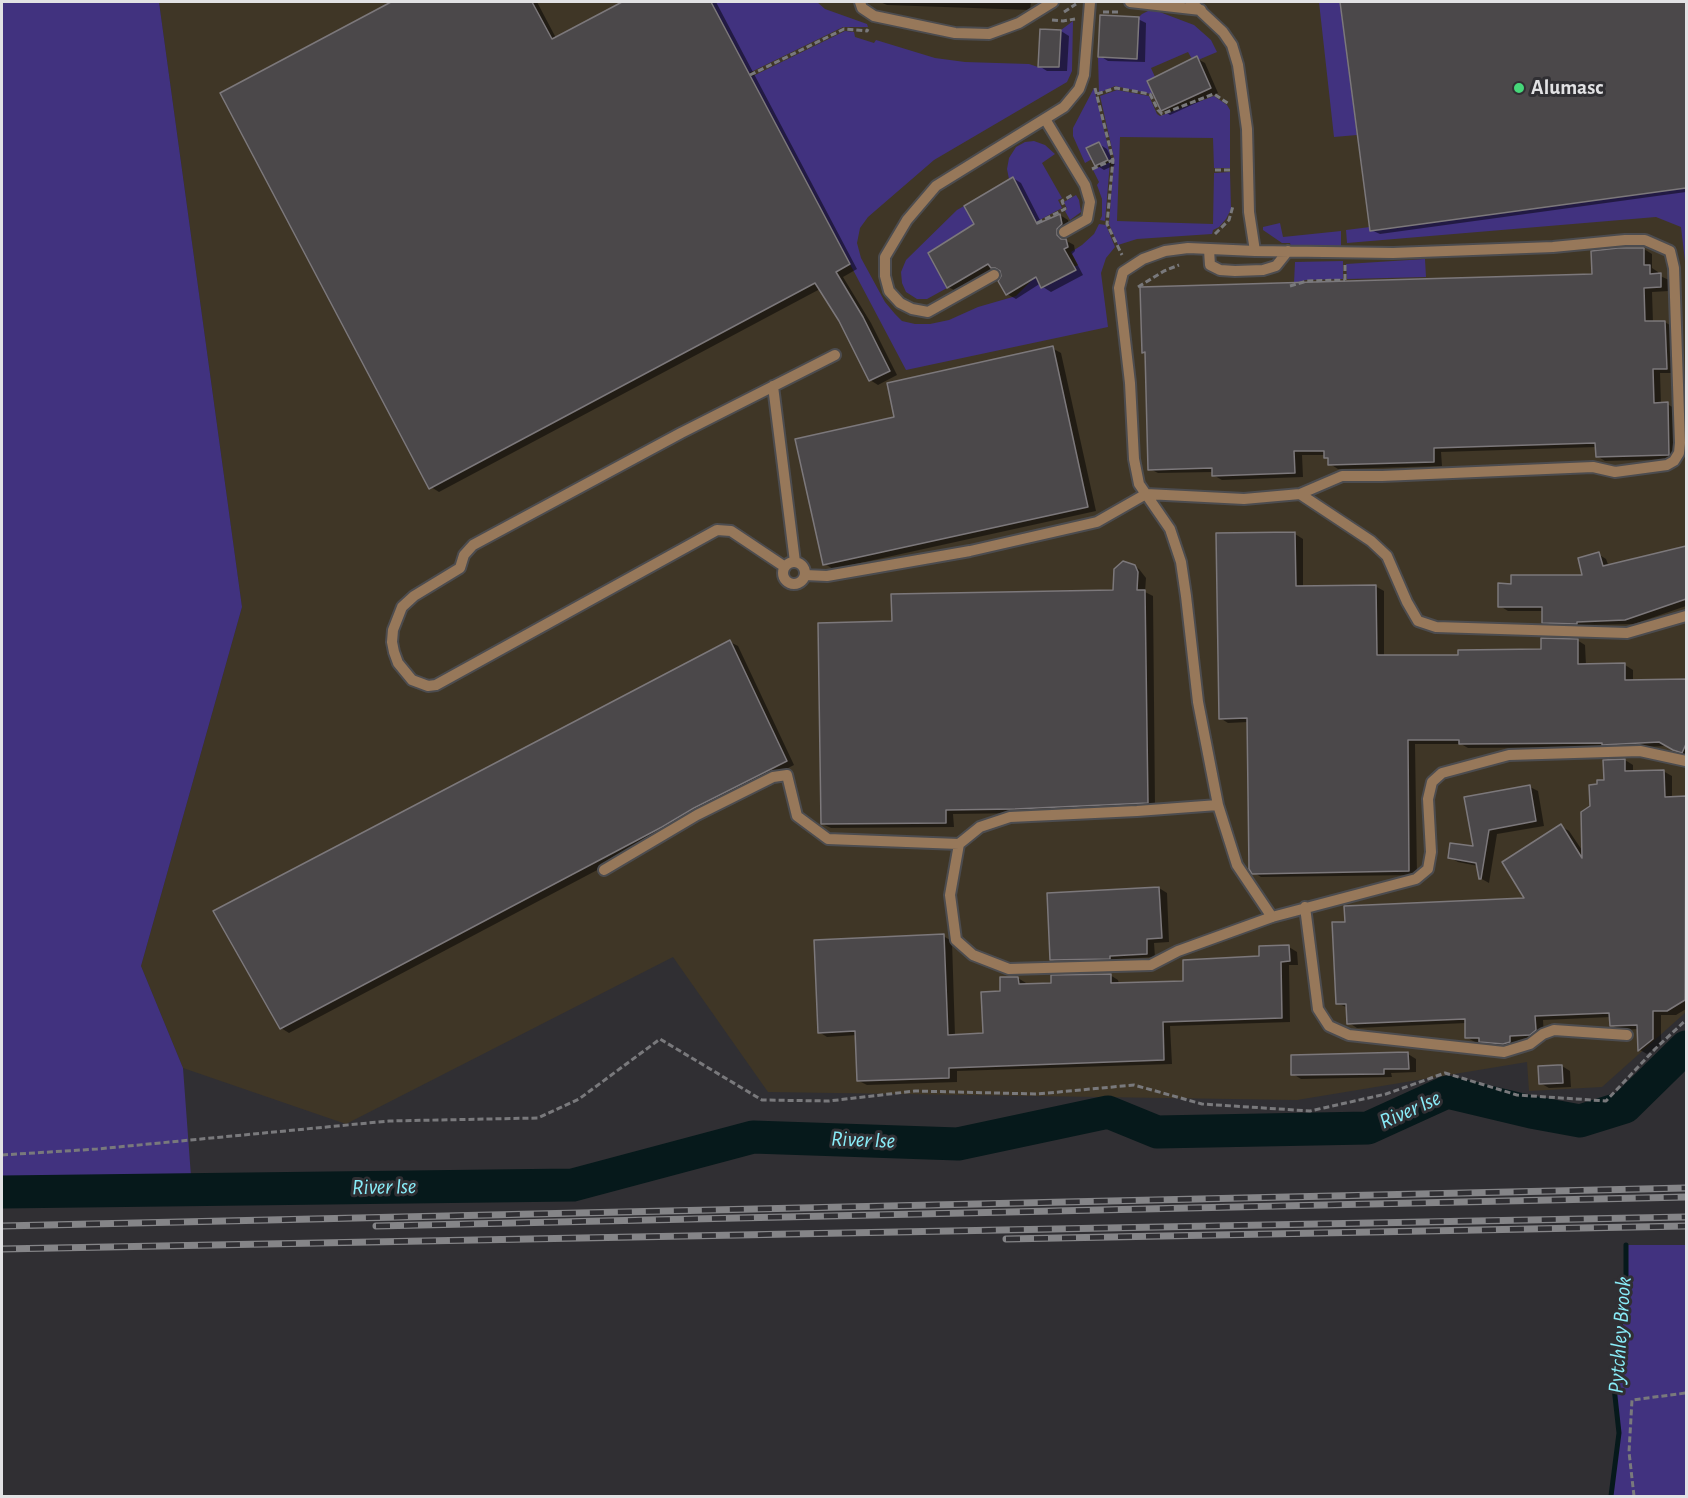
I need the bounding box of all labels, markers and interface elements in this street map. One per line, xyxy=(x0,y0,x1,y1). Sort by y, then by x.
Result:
place label: Alumasc xyxy=(1531,75,1603,101)
marker: Alumasc xyxy=(1512,81,1526,95)
water label: River Ise xyxy=(1375,1085,1445,1135)
water label: River Ise xyxy=(830,1126,896,1154)
water label: River Ise xyxy=(352,1173,416,1201)
water label: Pytchley Brook xyxy=(1603,1276,1637,1394)

